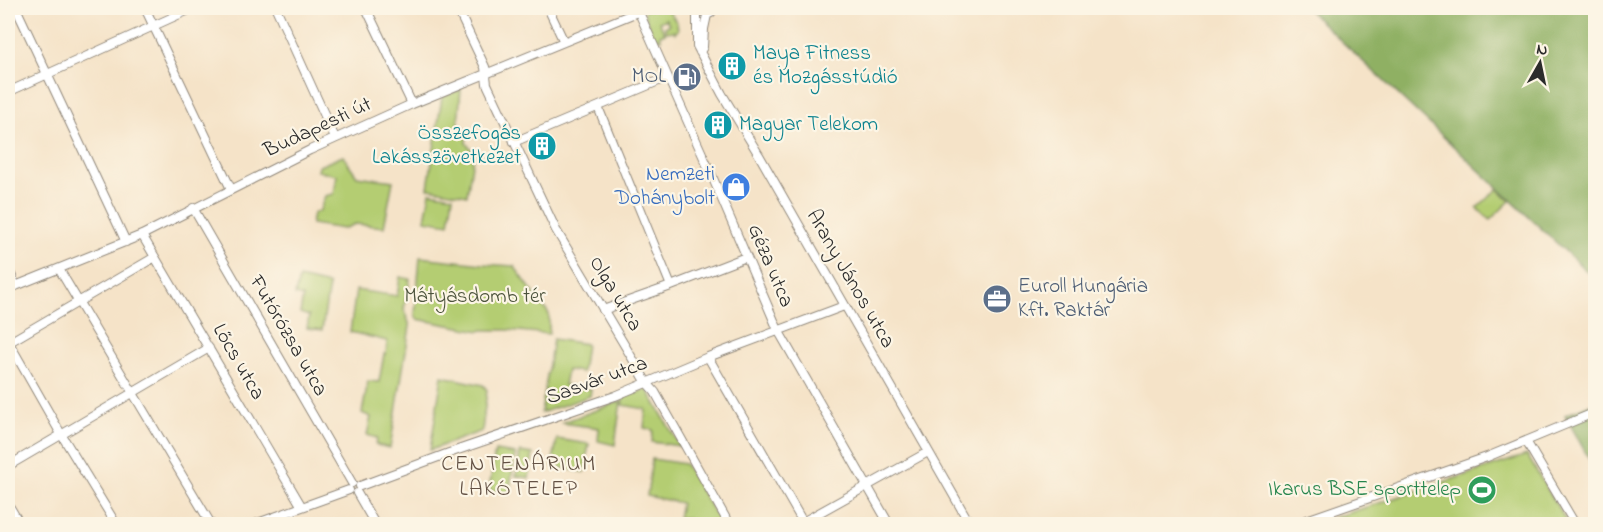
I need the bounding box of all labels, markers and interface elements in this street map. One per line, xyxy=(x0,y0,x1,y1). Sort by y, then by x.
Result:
north arrow xyxy=(1510,33,1570,93)
text: N xyxy=(1535,37,1549,63)
place label: Maya Fitness és Mozgásstúdió xyxy=(753,39,898,95)
building icon: Maya Fitness és Mozgásstúdió xyxy=(716,50,748,82)
fuel station icon: MOL xyxy=(671,61,703,93)
place label: MOL xyxy=(632,62,666,92)
street label: Budapesti út xyxy=(258,90,377,166)
building icon: Magyar Telekom xyxy=(702,109,734,141)
place label: Magyar Telekom xyxy=(739,110,878,142)
place label: Összefogás Lakásszövetkezet xyxy=(372,119,521,173)
building icon: Összefogás Lakásszövetkezet xyxy=(526,130,558,162)
place label: Nemzeti Dohánybolt xyxy=(614,160,715,216)
shop icon: Nemzeti Dohánybolt xyxy=(720,171,752,203)
street label: Arany János utca xyxy=(796,204,902,355)
street label: Géza utca xyxy=(739,220,801,312)
street label: Olga utca xyxy=(579,251,649,338)
street label: Futórózsa utca xyxy=(241,269,335,402)
place label: Euroll Hungária Kft. Raktár xyxy=(1018,272,1148,326)
park label: Mátyásdomb tér xyxy=(404,282,546,314)
office icon: Euroll Hungária Kft. Raktár xyxy=(981,283,1013,315)
street label: Lőcs utca xyxy=(204,318,272,406)
street label: Sasvár utca xyxy=(542,349,652,413)
district label: CENTENÁRIUM LAKÓTELEP xyxy=(441,449,597,506)
sports icon: Ikarus BSE sporttelep xyxy=(1466,474,1498,506)
place label: Ikarus BSE sporttelep xyxy=(1268,475,1461,505)

